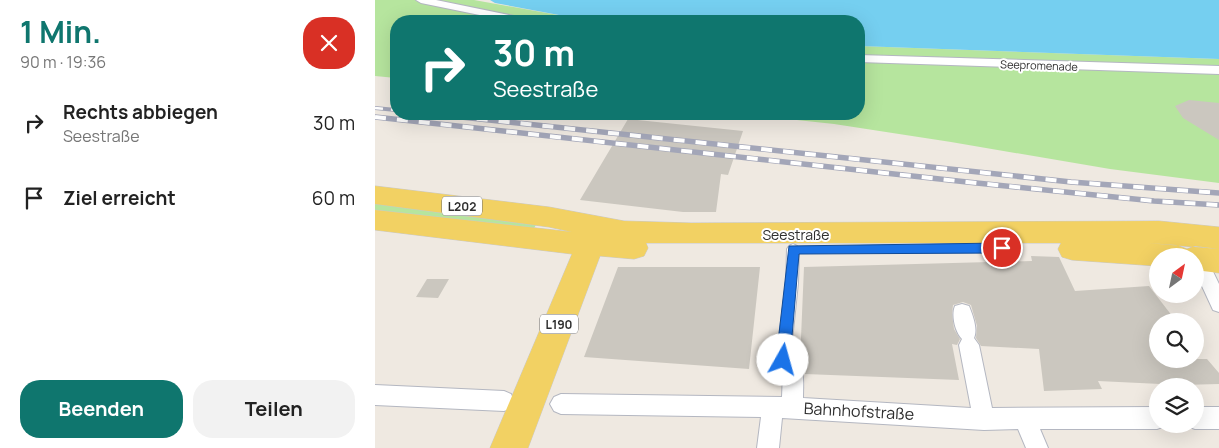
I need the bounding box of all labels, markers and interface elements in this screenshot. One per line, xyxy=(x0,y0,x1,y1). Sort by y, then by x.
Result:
text: 1 Min. xyxy=(20,11,101,52)
button: close xyxy=(303,17,355,69)
text: 30 m xyxy=(493,29,575,77)
icon: right xyxy=(410,35,475,100)
text: 90 m · 19:36 xyxy=(20,51,106,73)
street label: Seepromenade xyxy=(1000,56,1079,74)
text: Seestraße xyxy=(493,74,598,104)
text: Rechts abbiegen xyxy=(63,99,218,125)
icon: right xyxy=(20,109,48,137)
text: 30 m xyxy=(313,110,355,136)
text: Seestraße xyxy=(63,125,140,147)
icon: arrive xyxy=(20,184,48,212)
text: Ziel erreicht xyxy=(63,185,176,211)
text: 60 m xyxy=(312,185,355,211)
road number: L202 xyxy=(442,197,482,216)
street label: Seestraße xyxy=(762,225,830,244)
pin xyxy=(981,227,1023,269)
icon: arrive xyxy=(988,234,1016,262)
north arrow xyxy=(1149,248,1204,302)
map controls xyxy=(1149,248,1204,433)
button: search xyxy=(1149,313,1204,368)
road number: L190 xyxy=(540,314,578,334)
position arrow xyxy=(756,333,808,385)
button: layers xyxy=(1149,378,1204,433)
button: Beenden xyxy=(20,380,183,438)
button: Teilen xyxy=(193,380,355,438)
street label: Bahnhofstraße xyxy=(803,397,915,425)

